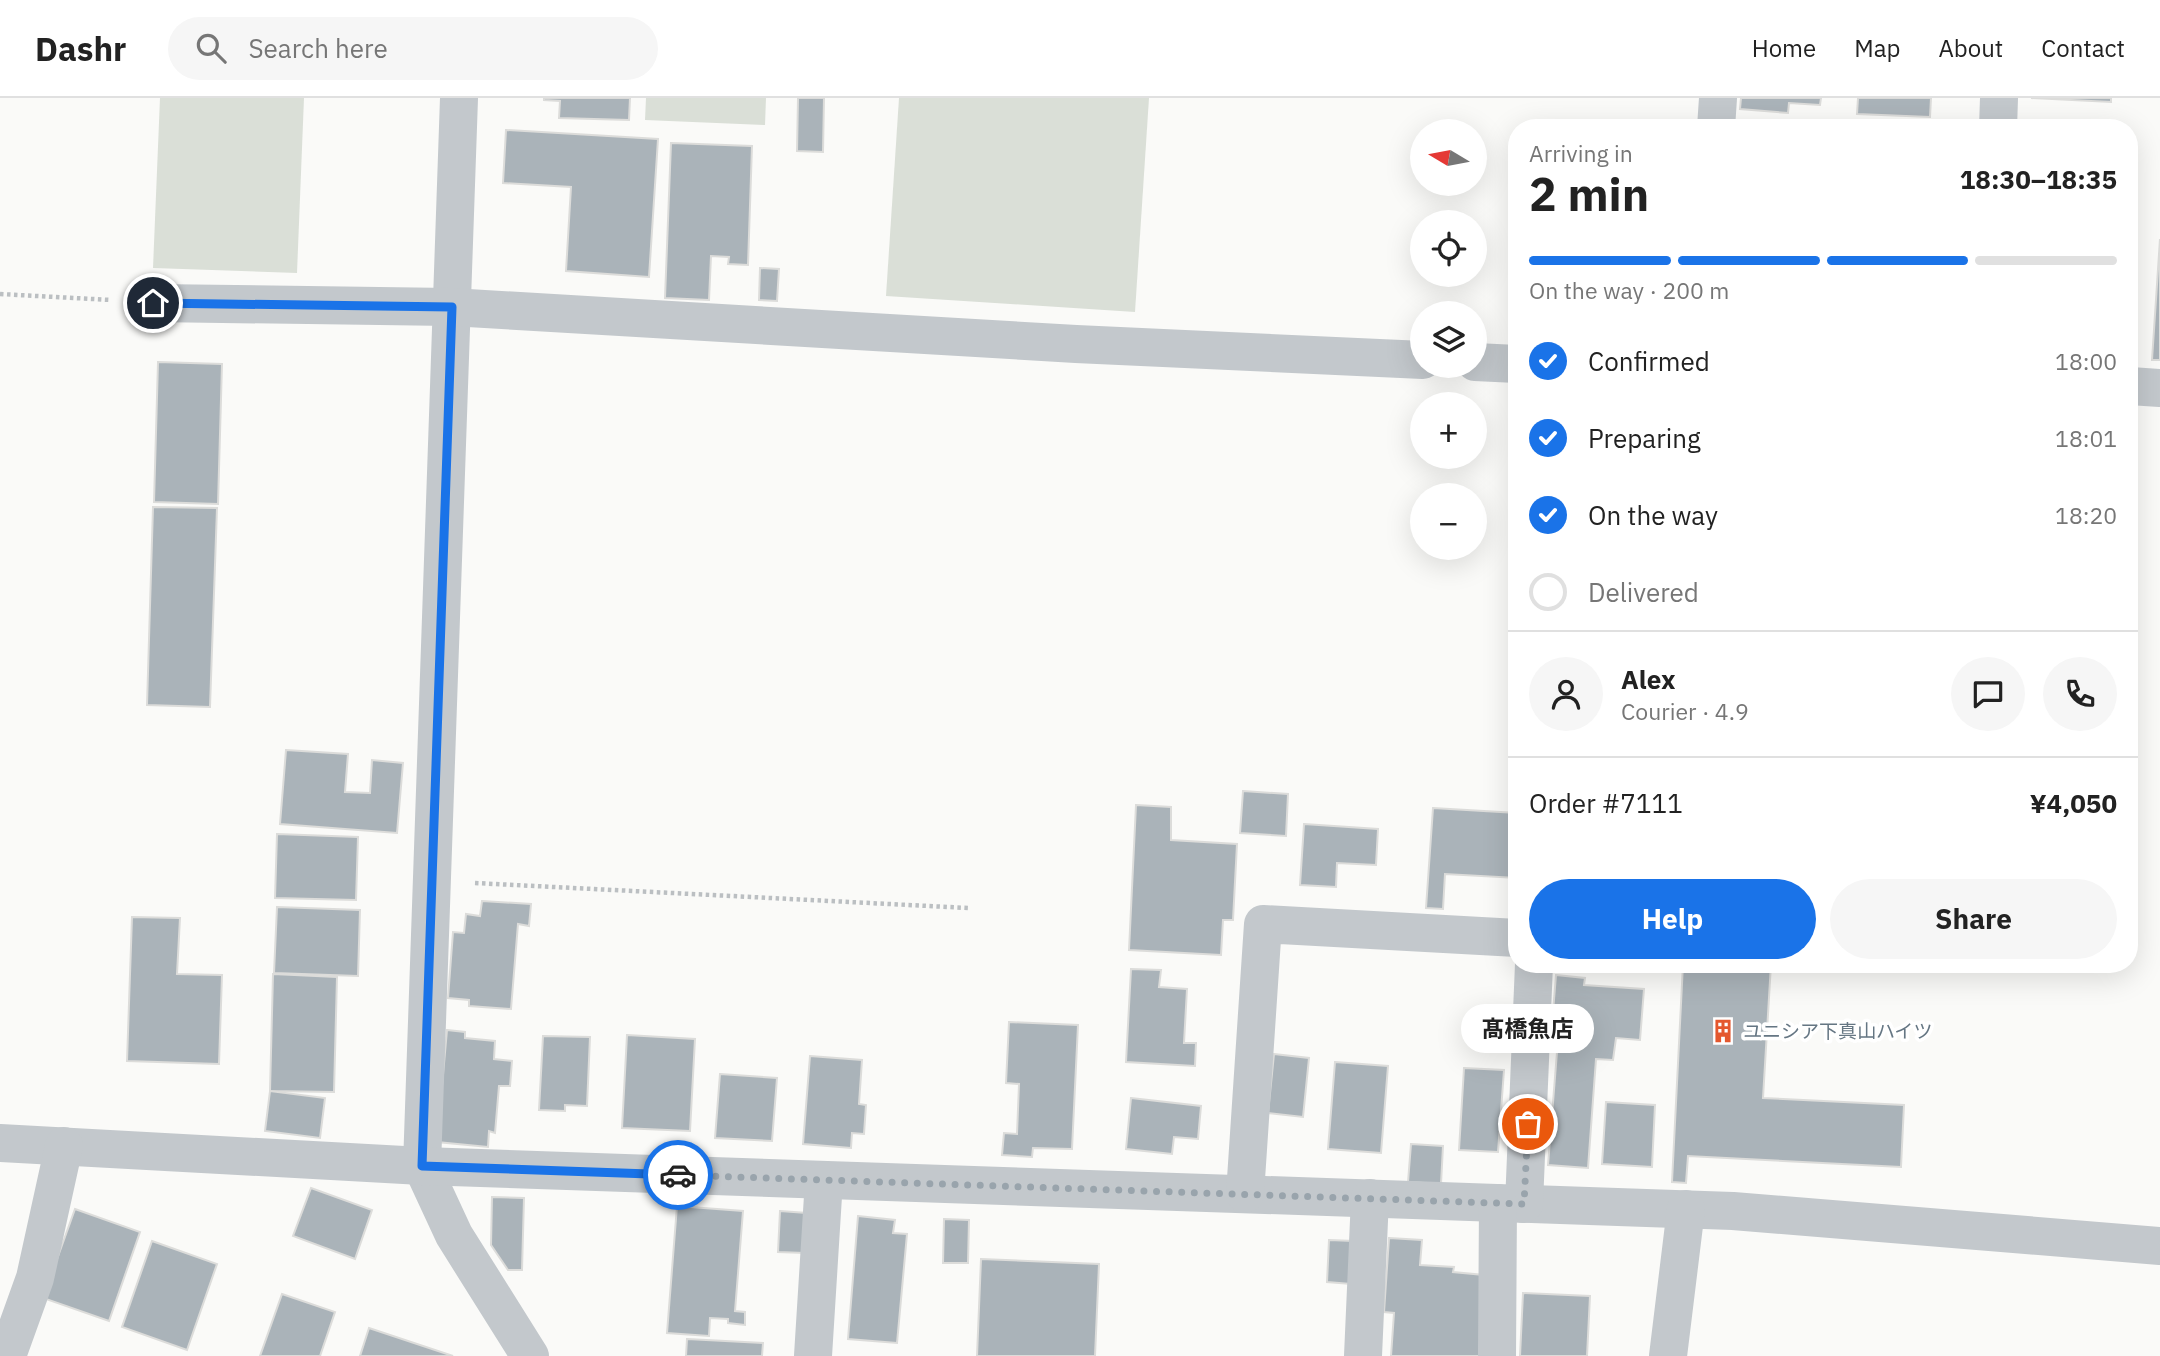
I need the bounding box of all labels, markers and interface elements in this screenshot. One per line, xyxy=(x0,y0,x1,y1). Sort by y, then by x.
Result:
search box xyxy=(168,17,658,80)
text: Dashr xyxy=(35,27,126,70)
icon: search xyxy=(192,29,230,67)
text: Search here xyxy=(248,31,388,65)
text: Home xyxy=(1752,32,1816,64)
text: Map xyxy=(1854,32,1900,64)
text: About xyxy=(1938,32,2003,64)
text: Contact xyxy=(2041,32,2125,64)
north arrow xyxy=(1410,119,1488,196)
map controls xyxy=(1410,119,1487,560)
text: Arriving in xyxy=(1529,138,1633,168)
text: 18:30–18:35 xyxy=(1960,162,2117,196)
text: 2 min xyxy=(1529,164,1649,224)
button: locate xyxy=(1410,210,1487,287)
pin xyxy=(123,273,183,333)
text: On the way · 200 m xyxy=(1529,275,1729,305)
icon: home xyxy=(134,284,172,322)
button: layers xyxy=(1410,301,1487,378)
icon: check xyxy=(1529,342,1567,380)
text: Confirmed xyxy=(1588,344,1710,378)
text: 18:00 xyxy=(2055,346,2117,376)
button: + xyxy=(1410,392,1487,469)
icon: check xyxy=(1529,419,1567,457)
text: Preparing xyxy=(1588,421,1701,455)
text: 18:01 xyxy=(2055,423,2117,453)
button: − xyxy=(1410,483,1487,560)
icon: check xyxy=(1529,496,1567,534)
text: On the way xyxy=(1588,498,1718,532)
text: 18:20 xyxy=(2055,500,2117,530)
text: Delivered xyxy=(1588,575,1699,609)
button: person xyxy=(1529,657,1603,731)
button: chat xyxy=(1951,657,2025,731)
button: phone xyxy=(2043,657,2117,731)
text: Alex xyxy=(1621,662,1675,696)
text: Courier · 4.9 xyxy=(1621,696,1749,726)
text: Order #7111 xyxy=(1529,786,1683,820)
text: ¥4,050 xyxy=(2030,786,2117,820)
button: Help xyxy=(1529,879,1816,959)
button: Share xyxy=(1830,879,2117,959)
callout: 髙橋魚店 xyxy=(1462,1005,1594,1054)
text: 髙橋魚店 xyxy=(1482,1013,1574,1043)
building icon: ユニシア下真山ハイツ xyxy=(1709,1017,1737,1045)
place label: ユニシア下真山ハイツ xyxy=(1743,1019,1933,1043)
pin xyxy=(1498,1094,1558,1154)
icon: bag xyxy=(1509,1105,1547,1143)
courier xyxy=(643,1140,713,1210)
icon: car xyxy=(659,1156,697,1194)

